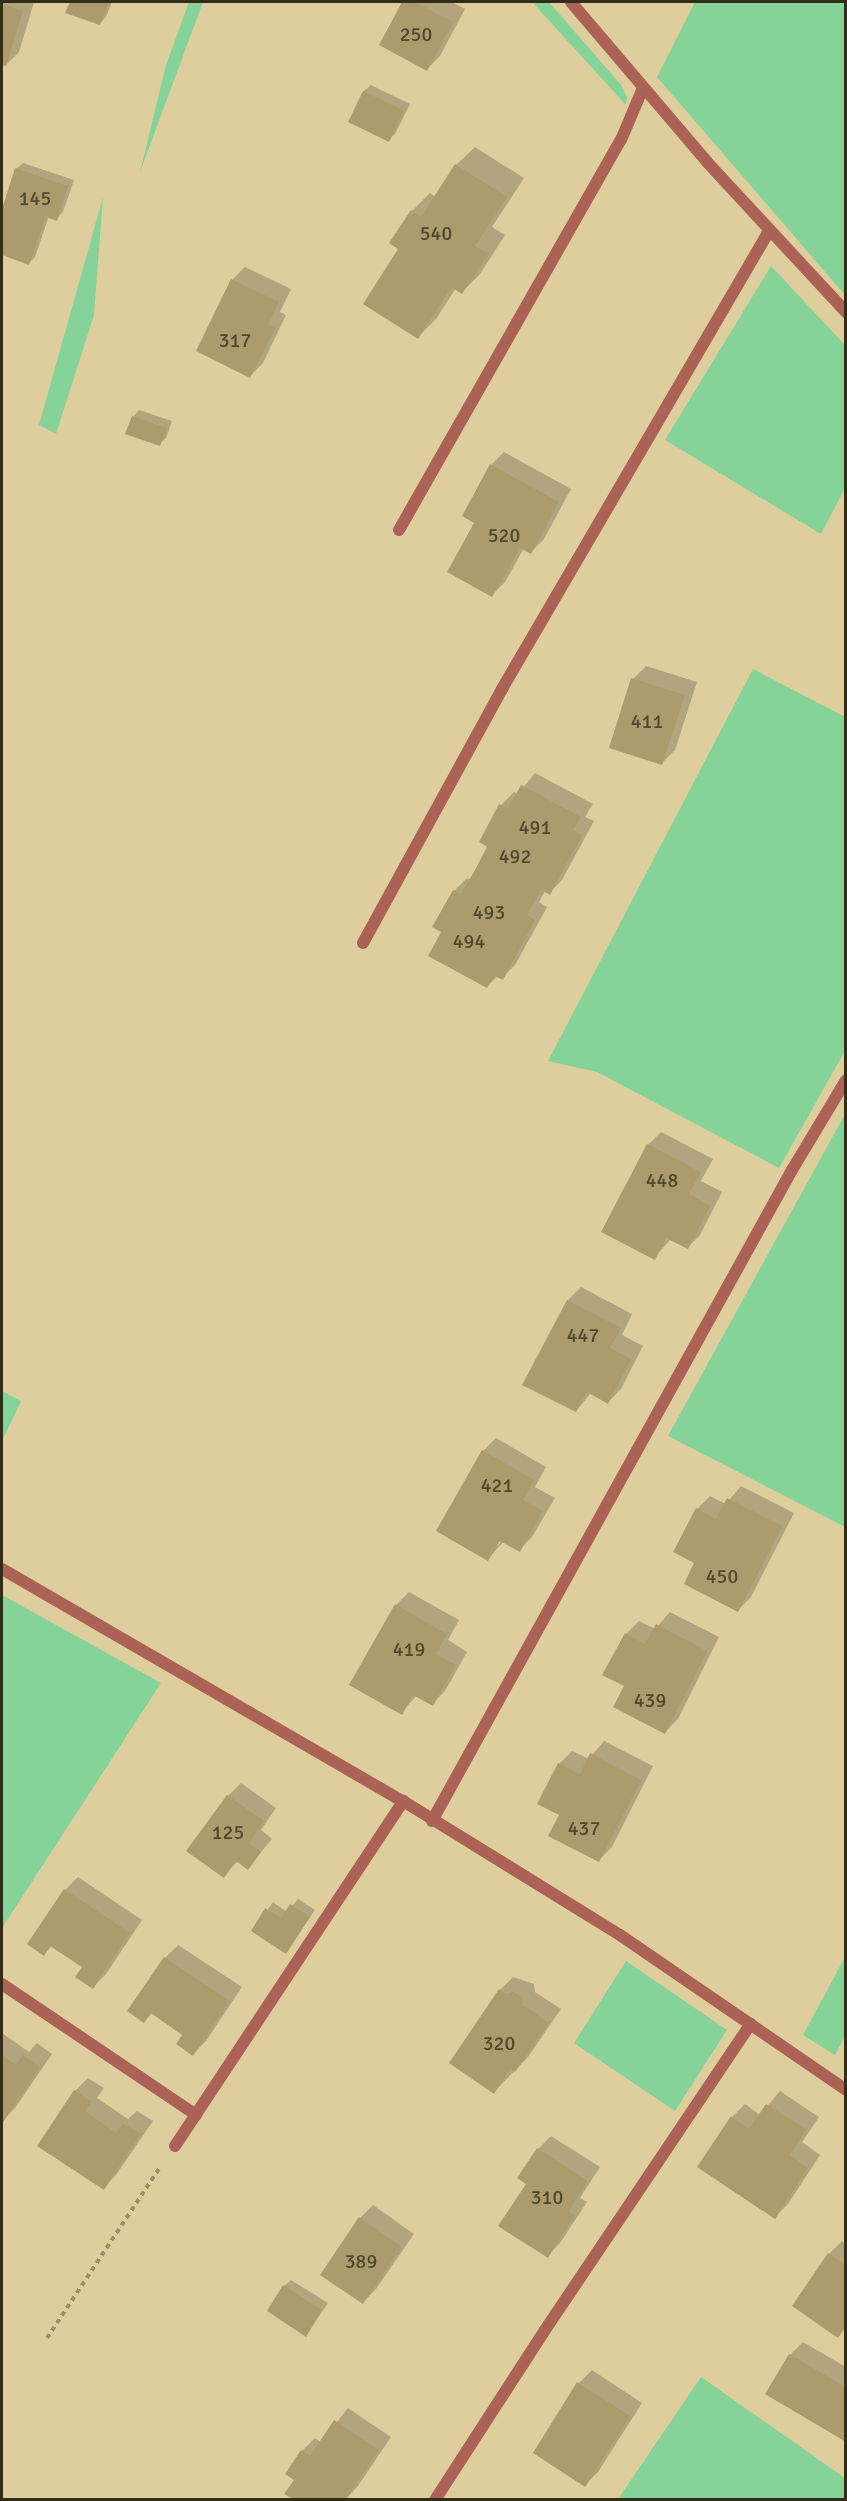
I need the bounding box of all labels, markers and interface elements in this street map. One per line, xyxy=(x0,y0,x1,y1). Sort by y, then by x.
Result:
house number: 250 xyxy=(400,22,432,46)
house number: 145 xyxy=(19,186,51,210)
house number: 540 xyxy=(420,221,452,245)
house number: 317 xyxy=(219,328,251,352)
house number: 520 xyxy=(488,523,520,547)
house number: 411 xyxy=(631,709,663,733)
house number: 491 xyxy=(519,815,551,839)
house number: 492 xyxy=(499,844,531,868)
house number: 493 xyxy=(473,900,505,924)
house number: 494 xyxy=(453,929,485,953)
house number: 448 xyxy=(646,1168,678,1192)
house number: 447 xyxy=(567,1323,599,1347)
house number: 421 xyxy=(481,1473,513,1497)
house number: 450 xyxy=(706,1564,738,1588)
house number: 419 xyxy=(393,1637,425,1661)
house number: 439 xyxy=(634,1688,666,1712)
house number: 437 xyxy=(568,1816,600,1840)
house number: 125 xyxy=(212,1820,244,1844)
house number: 320 xyxy=(483,2031,515,2055)
house number: 310 xyxy=(531,2185,563,2209)
house number: 389 xyxy=(345,2249,377,2273)

